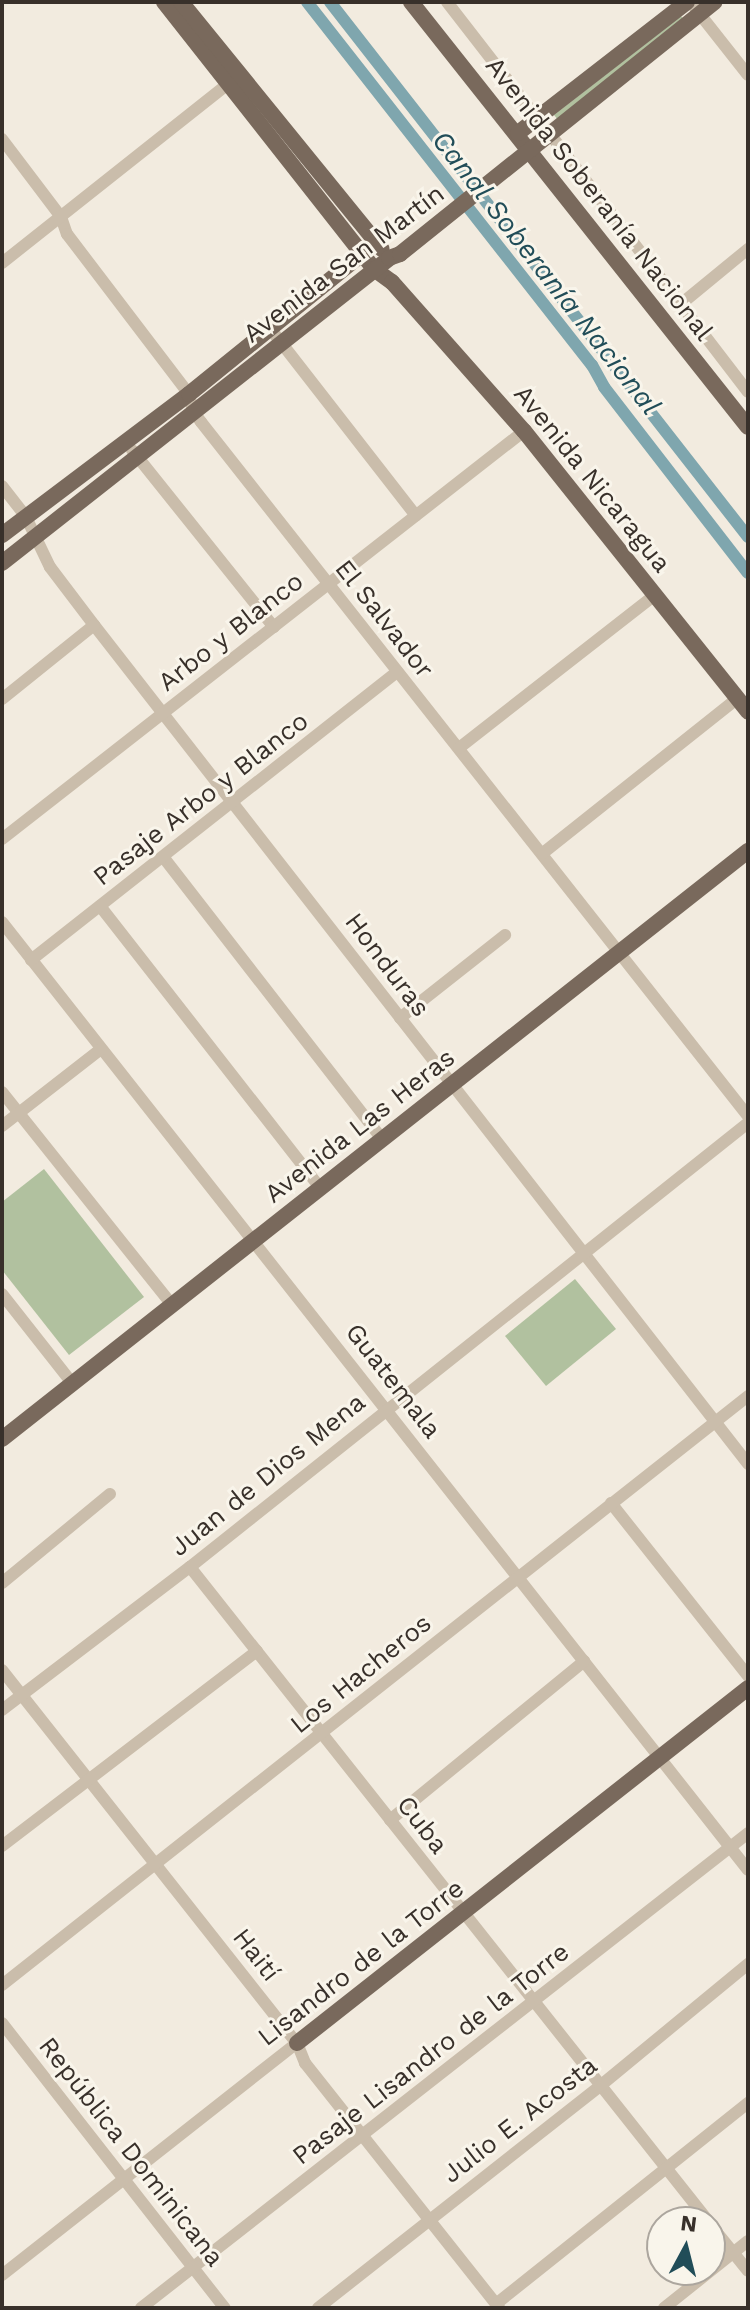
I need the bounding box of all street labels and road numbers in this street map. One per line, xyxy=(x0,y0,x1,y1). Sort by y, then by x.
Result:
street label: Avenida Soberanía Nacional xyxy=(478,51,720,347)
street label: Avenida San Martín xyxy=(237,178,451,350)
street label: Avenida Nicaragua xyxy=(507,379,677,579)
street label: El Salvador xyxy=(328,553,440,685)
street label: Arbo y Blanco xyxy=(152,565,310,699)
street label: Pasaje Arbo y Blanco xyxy=(86,705,316,893)
street label: Honduras xyxy=(338,907,436,1023)
street label: Avenida Las Heras xyxy=(259,1042,461,1210)
street label: Guatemala xyxy=(338,1317,448,1445)
street label: Juan de Dios Mena xyxy=(164,1387,372,1563)
street label: Los Hacheros xyxy=(284,1608,438,1740)
street label: Cuba xyxy=(390,1790,454,1860)
street label: Lisandro de la Torre xyxy=(251,1873,471,2053)
street label: Haití xyxy=(226,1922,286,1988)
street label: Pasaje Lisandro de la Torre xyxy=(286,1936,576,2172)
street label: República Dominicana xyxy=(32,2031,230,2273)
street label: Julio E. Acosta xyxy=(436,2050,604,2190)

